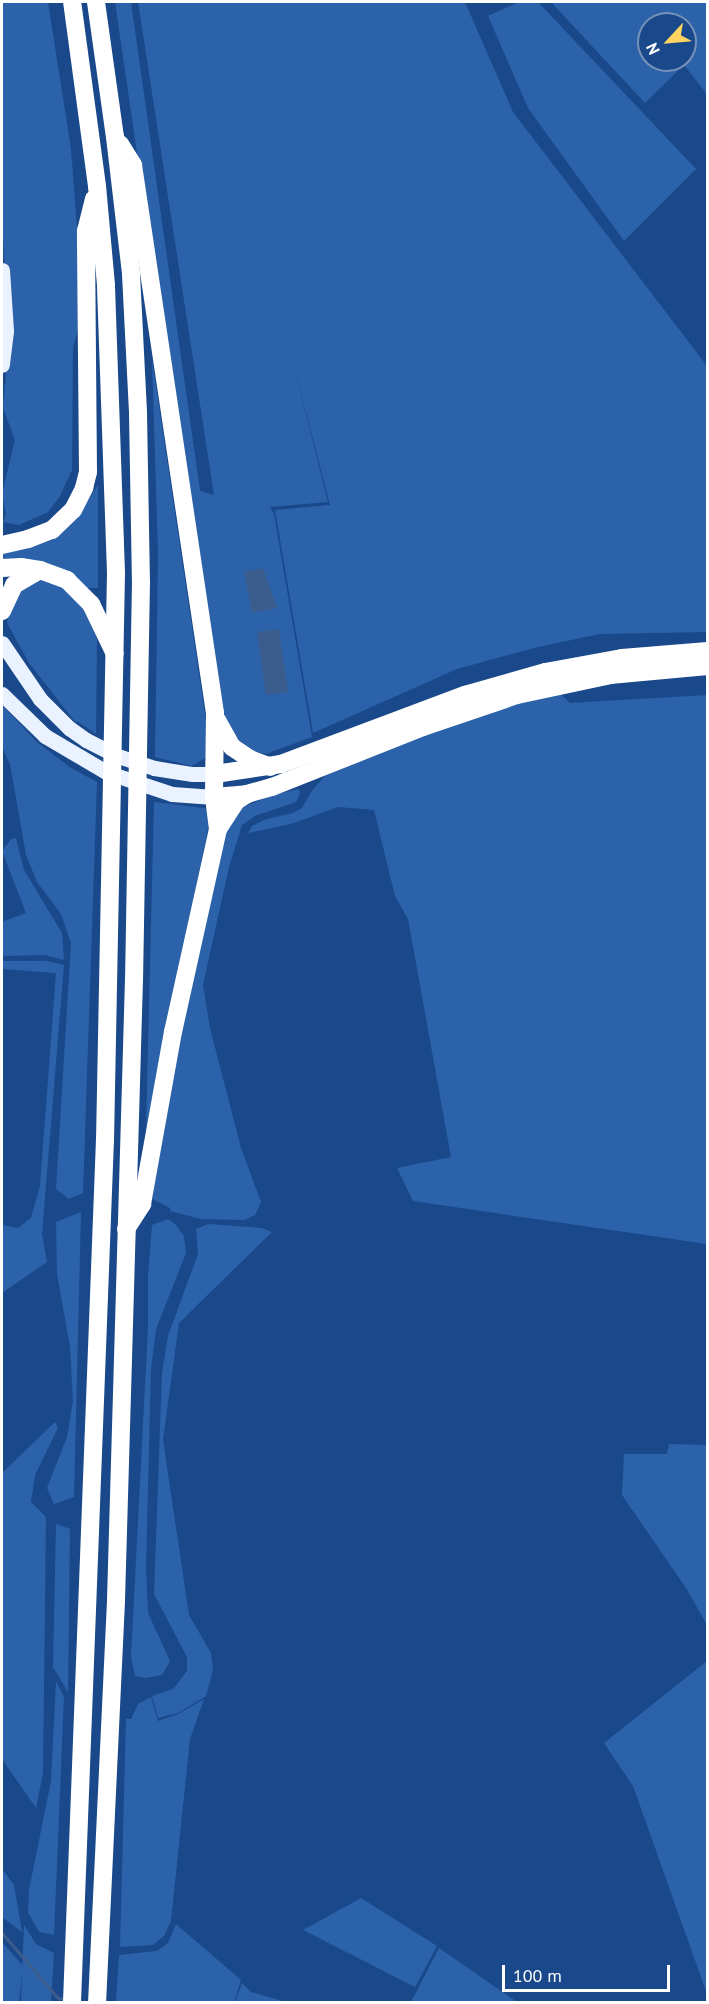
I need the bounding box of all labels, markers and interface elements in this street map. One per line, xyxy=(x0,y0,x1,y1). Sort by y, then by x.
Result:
north arrow xyxy=(637,12,697,72)
text: N xyxy=(641,40,664,58)
scale bar xyxy=(505,1953,673,1991)
text: 100 m xyxy=(513,1964,562,1987)

